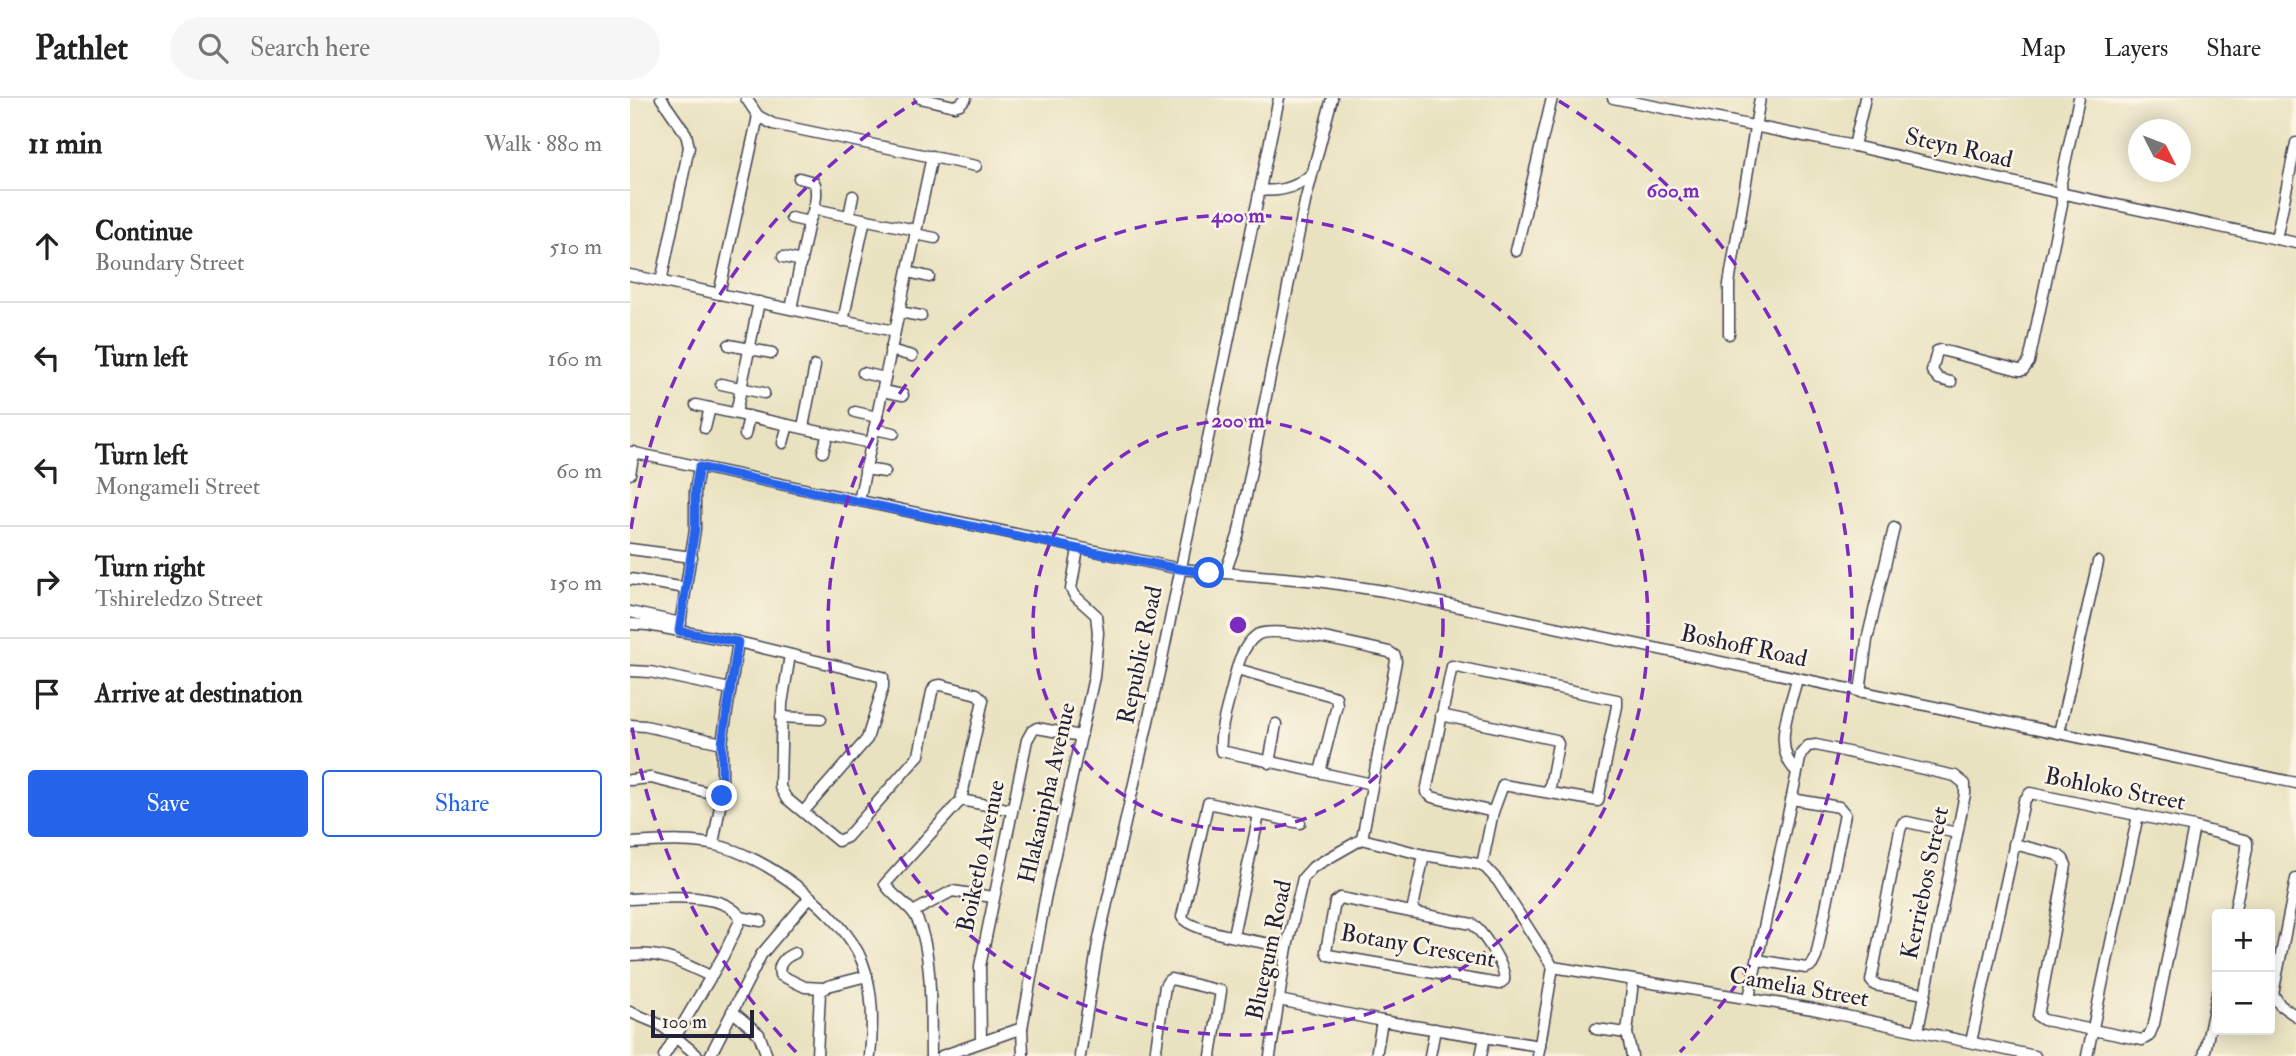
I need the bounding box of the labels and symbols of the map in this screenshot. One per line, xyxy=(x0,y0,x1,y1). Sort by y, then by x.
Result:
north arrow xyxy=(2128,119,2191,182)
street label: Steyn Road xyxy=(1902,121,2016,175)
text: 600 m xyxy=(1647,177,1700,204)
text: 400 m xyxy=(1210,202,1265,229)
text: 200 m xyxy=(1212,407,1265,434)
route start xyxy=(1193,557,1224,588)
street label: Republic Road xyxy=(1110,583,1170,727)
centre of rings xyxy=(1226,613,1250,637)
street label: Boshoff Road xyxy=(1678,617,1810,675)
street label: Hlakanipha Avenue xyxy=(1011,700,1083,886)
street label: Bohloko Street xyxy=(2042,760,2188,818)
street label: Boiketlo Avenue xyxy=(950,777,1012,935)
route end xyxy=(706,780,737,811)
street label: Kerriebos Street xyxy=(1894,804,1956,962)
street label: Bluegum Road xyxy=(1239,877,1299,1023)
street label: Botany Crescent xyxy=(1338,917,1498,975)
street label: Camelia Street xyxy=(1727,959,1871,1015)
scale bar xyxy=(651,1007,754,1039)

